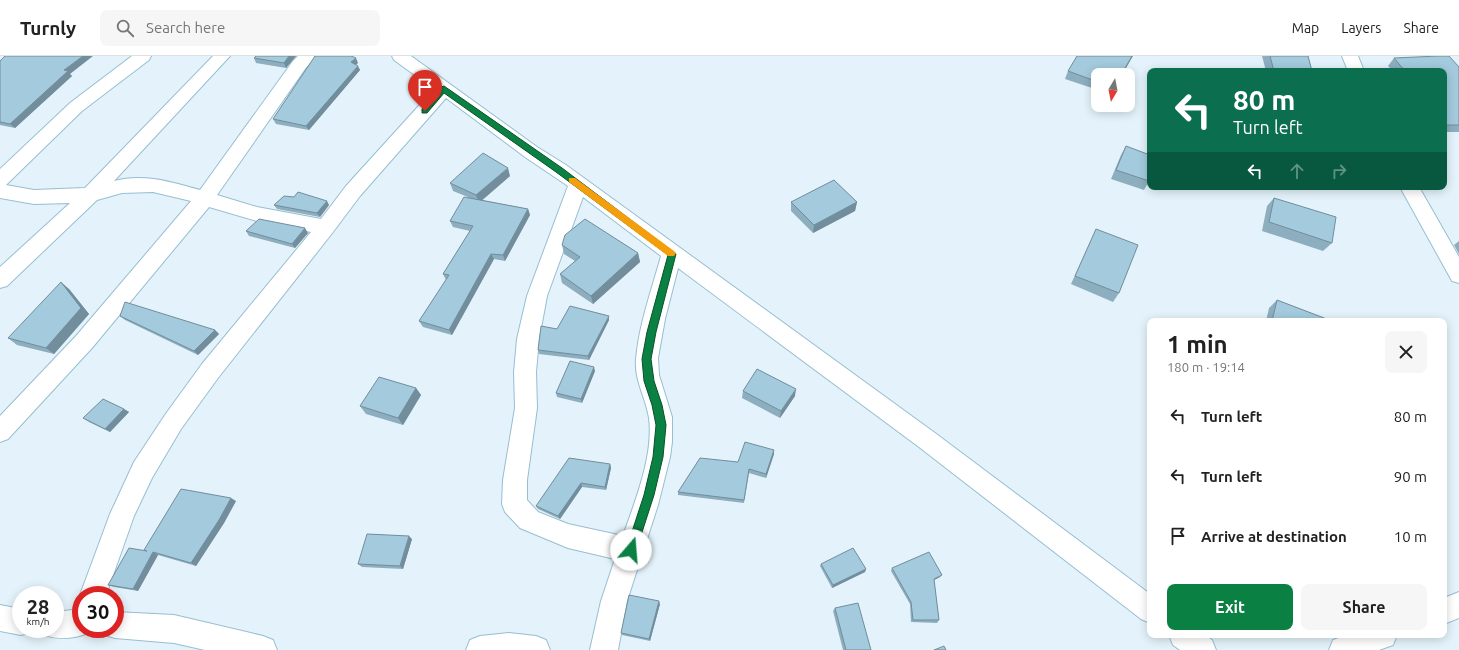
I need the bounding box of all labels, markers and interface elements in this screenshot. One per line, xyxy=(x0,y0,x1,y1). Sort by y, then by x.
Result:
search box xyxy=(100,10,380,46)
text: Turnly xyxy=(20,17,76,39)
icon: search xyxy=(114,17,136,39)
text: Search here xyxy=(146,19,225,36)
text: Map xyxy=(1292,20,1319,36)
text: Layers xyxy=(1341,20,1381,36)
text: Share xyxy=(1403,20,1439,36)
north arrow xyxy=(1091,68,1135,112)
map controls xyxy=(1091,68,1135,112)
pin xyxy=(408,70,442,111)
icon: arrive xyxy=(414,76,436,98)
icon: left xyxy=(1167,84,1219,136)
text: 80 m xyxy=(1233,84,1295,115)
text: Turn left xyxy=(1233,117,1303,137)
icon: left xyxy=(1244,160,1266,182)
icon: ahead xyxy=(1286,160,1308,182)
icon: right xyxy=(1328,160,1350,182)
text: 1 min xyxy=(1167,331,1228,358)
button: close xyxy=(1385,331,1427,373)
text: 180 m · 19:14 xyxy=(1167,360,1245,374)
icon: left xyxy=(1167,405,1189,427)
text: Turn left xyxy=(1201,408,1262,425)
text: 80 m xyxy=(1394,408,1427,425)
icon: left xyxy=(1167,465,1189,487)
text: Turn left xyxy=(1201,468,1262,485)
text: 90 m xyxy=(1394,468,1427,485)
icon: arrive xyxy=(1167,525,1189,547)
text: Arrive at destination xyxy=(1201,528,1347,545)
text: 10 m xyxy=(1394,528,1427,545)
position arrow xyxy=(610,529,652,571)
button: Exit xyxy=(1167,584,1293,630)
button: Share xyxy=(1301,584,1427,630)
speed limit sign: 30 xyxy=(72,586,124,638)
text: 28 xyxy=(27,595,49,618)
text: km/h xyxy=(26,616,50,627)

